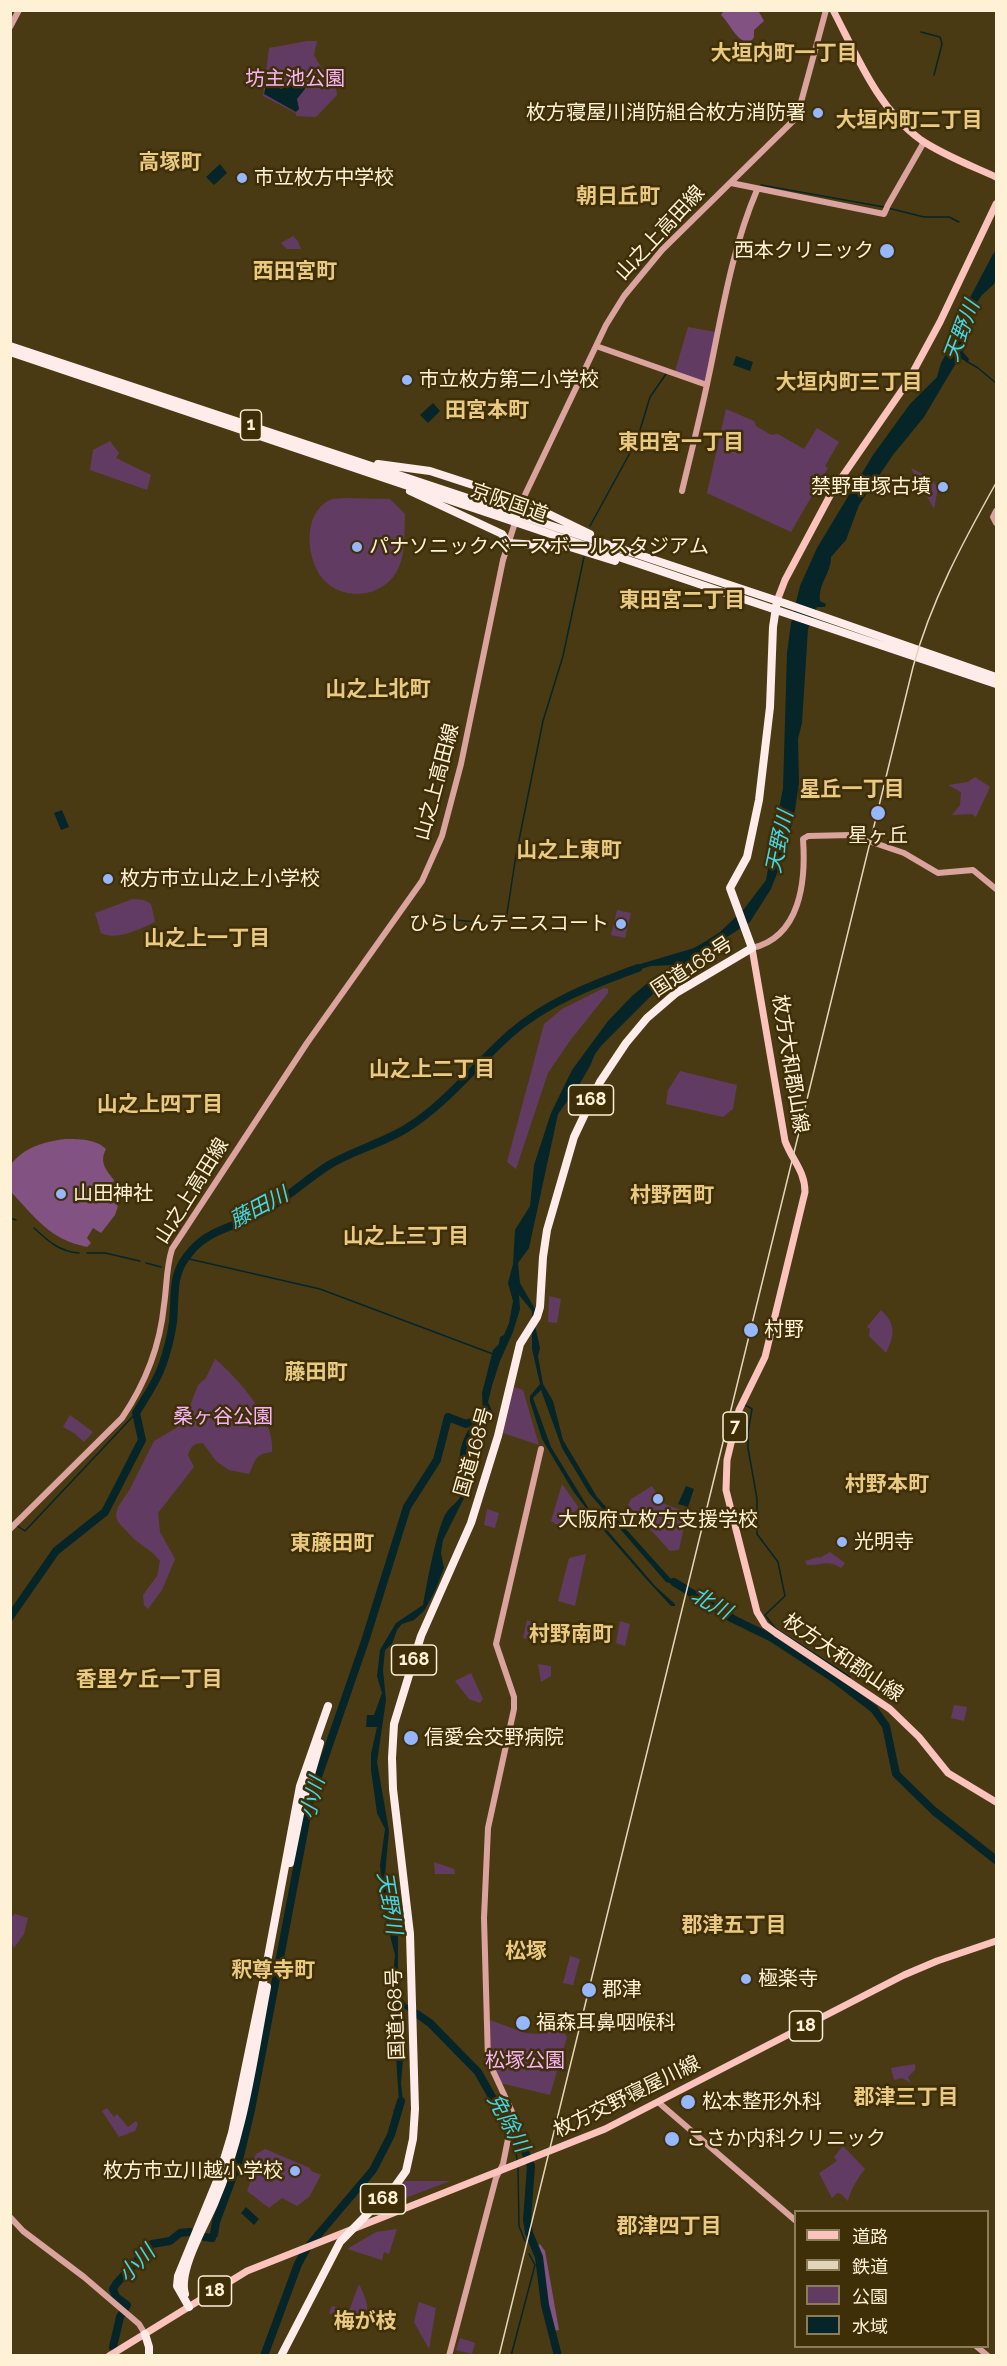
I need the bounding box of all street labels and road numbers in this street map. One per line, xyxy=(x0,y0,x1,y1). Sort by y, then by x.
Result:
street label: 山之上高田線 xyxy=(610,181,710,285)
road number: 1 xyxy=(240,410,262,440)
street label: 京阪国道 xyxy=(467,479,551,527)
street label: 山之上高田線 xyxy=(410,721,464,843)
street label: 国道168号 xyxy=(647,932,737,1002)
street label: 枚方大和郡山線 xyxy=(767,993,813,1135)
road number: 168 xyxy=(568,1085,614,1115)
street label: 山之上高田線 xyxy=(150,1134,234,1248)
street label: 国道168号 xyxy=(450,1404,498,1500)
road number: 7 xyxy=(723,1412,747,1442)
street label: 枚方大和郡山線 xyxy=(778,1609,908,1707)
road number: 168 xyxy=(392,1645,436,1675)
street label: 国道168号 xyxy=(382,1967,410,2061)
road number: 18 xyxy=(790,2011,822,2041)
street label: 枚方交野寝屋川線 xyxy=(550,2051,704,2143)
road number: 168 xyxy=(360,2184,406,2214)
road number: 18 xyxy=(198,2276,232,2306)

